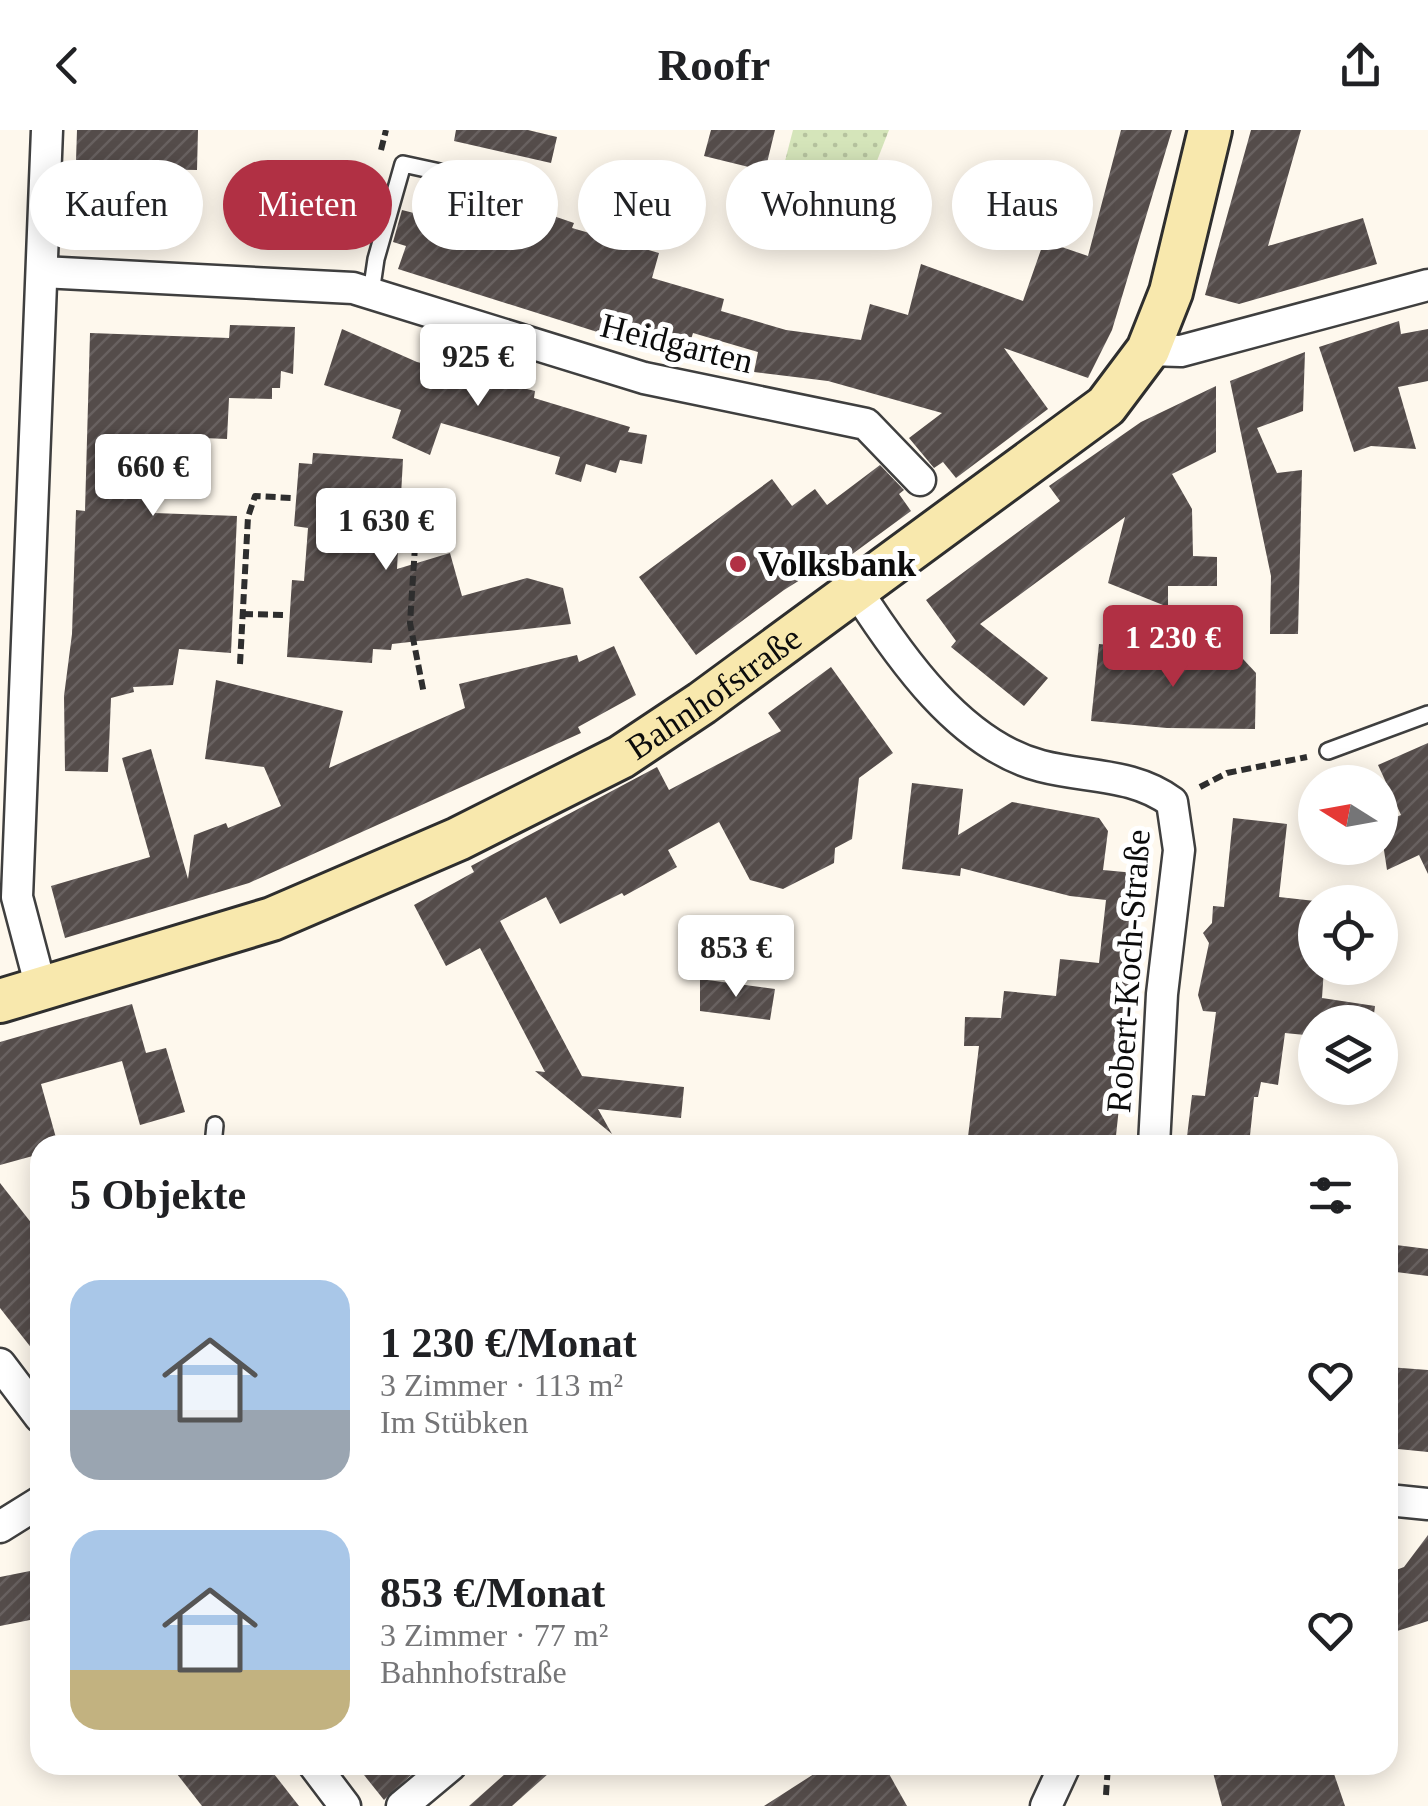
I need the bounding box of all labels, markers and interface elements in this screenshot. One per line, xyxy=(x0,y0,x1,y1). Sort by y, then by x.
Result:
icon: back xyxy=(40,38,95,93)
icon: share xyxy=(1333,38,1388,93)
text: Roofr xyxy=(658,40,770,90)
chip: Kaufen xyxy=(30,160,203,250)
chip: Mieten xyxy=(223,160,392,250)
chip: Filter xyxy=(412,160,558,250)
chip: Neu xyxy=(578,160,706,250)
chip: Wohnung xyxy=(726,160,932,250)
chip: Haus xyxy=(952,160,1093,250)
street label: Heidgarten xyxy=(597,306,757,381)
pin: 925 € xyxy=(408,324,548,409)
text: 925 € xyxy=(442,338,514,374)
pin: 660 € xyxy=(83,434,223,519)
text: 660 € xyxy=(117,448,189,484)
pin: 1 630 € xyxy=(294,488,478,573)
text: 1 630 € xyxy=(338,502,434,538)
place label: Volksbank xyxy=(758,545,917,584)
marker: Volksbank xyxy=(727,553,749,575)
pin: 1 230 € xyxy=(1081,605,1265,690)
street label: Bahnhofstraße xyxy=(620,618,809,768)
text: 1 230 € xyxy=(1125,619,1221,655)
north arrow xyxy=(1298,765,1398,865)
map controls xyxy=(1298,765,1398,1105)
street label: Robert-Koch-Straße xyxy=(1099,828,1158,1114)
button: locate xyxy=(1298,885,1398,985)
pin: 853 € xyxy=(666,915,806,1000)
text: 853 € xyxy=(700,929,772,965)
button: layers xyxy=(1298,1005,1398,1105)
icon: filters xyxy=(1303,1168,1358,1223)
text: 5 Objekte xyxy=(70,1172,246,1218)
icon: home xyxy=(150,1320,270,1440)
text: 1 230 €/Monat xyxy=(380,1320,637,1366)
icon: heart xyxy=(1303,1353,1358,1408)
text: 3 Zimmer · 113 m² xyxy=(380,1367,623,1403)
text: Im Stübken xyxy=(380,1404,528,1440)
icon: home xyxy=(150,1570,270,1690)
text: 853 €/Monat xyxy=(380,1570,605,1616)
icon: heart xyxy=(1303,1603,1358,1658)
text: 3 Zimmer · 77 m² xyxy=(380,1617,608,1653)
text: Bahnhofstraße xyxy=(380,1654,567,1690)

